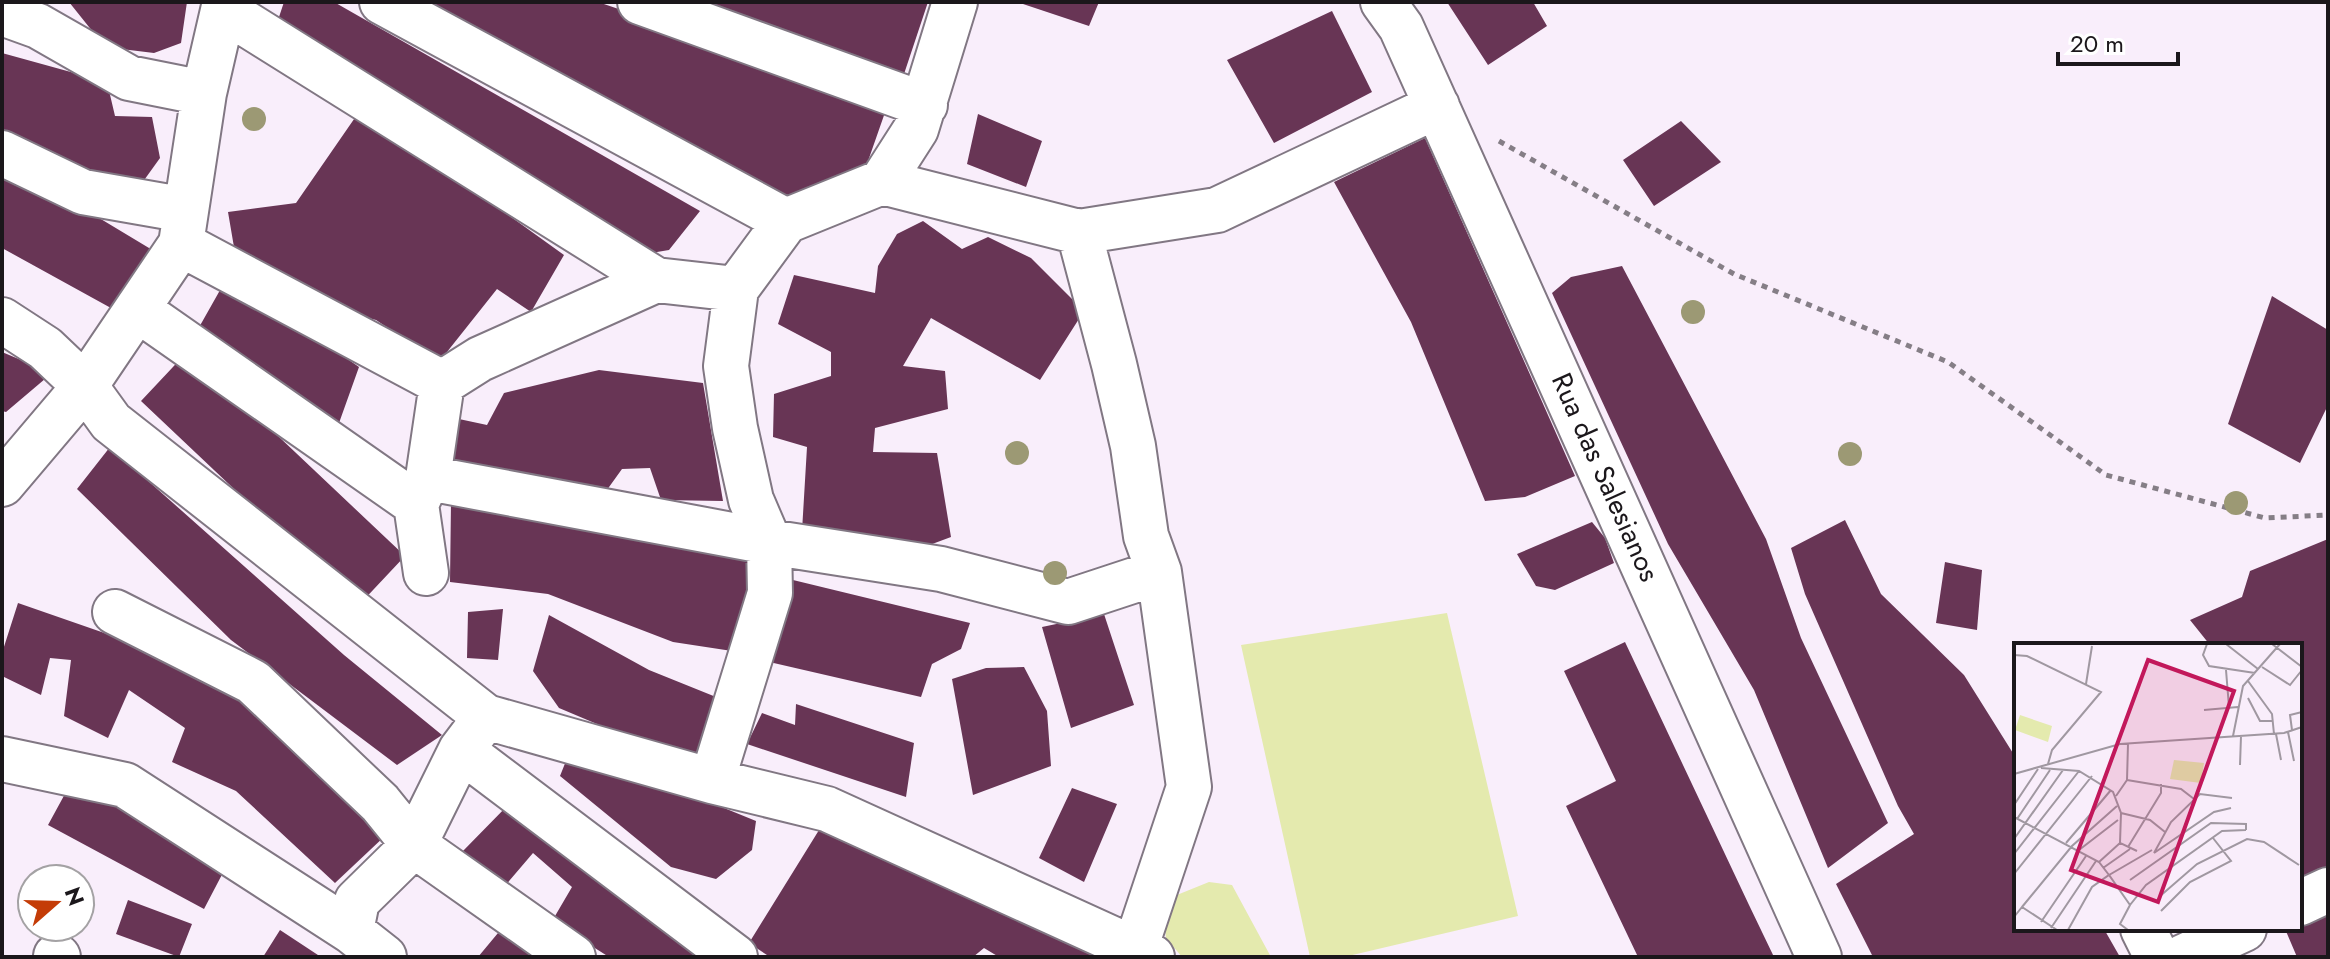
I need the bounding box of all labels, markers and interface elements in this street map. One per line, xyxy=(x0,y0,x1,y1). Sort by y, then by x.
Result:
scale bar xyxy=(2058,16,2178,66)
text: 20 m xyxy=(2070,26,2124,61)
street label: Rua das Salesianos xyxy=(1541,366,1670,588)
inset map xyxy=(2014,643,2302,931)
north arrow xyxy=(16,863,96,943)
text: N xyxy=(57,882,93,910)

